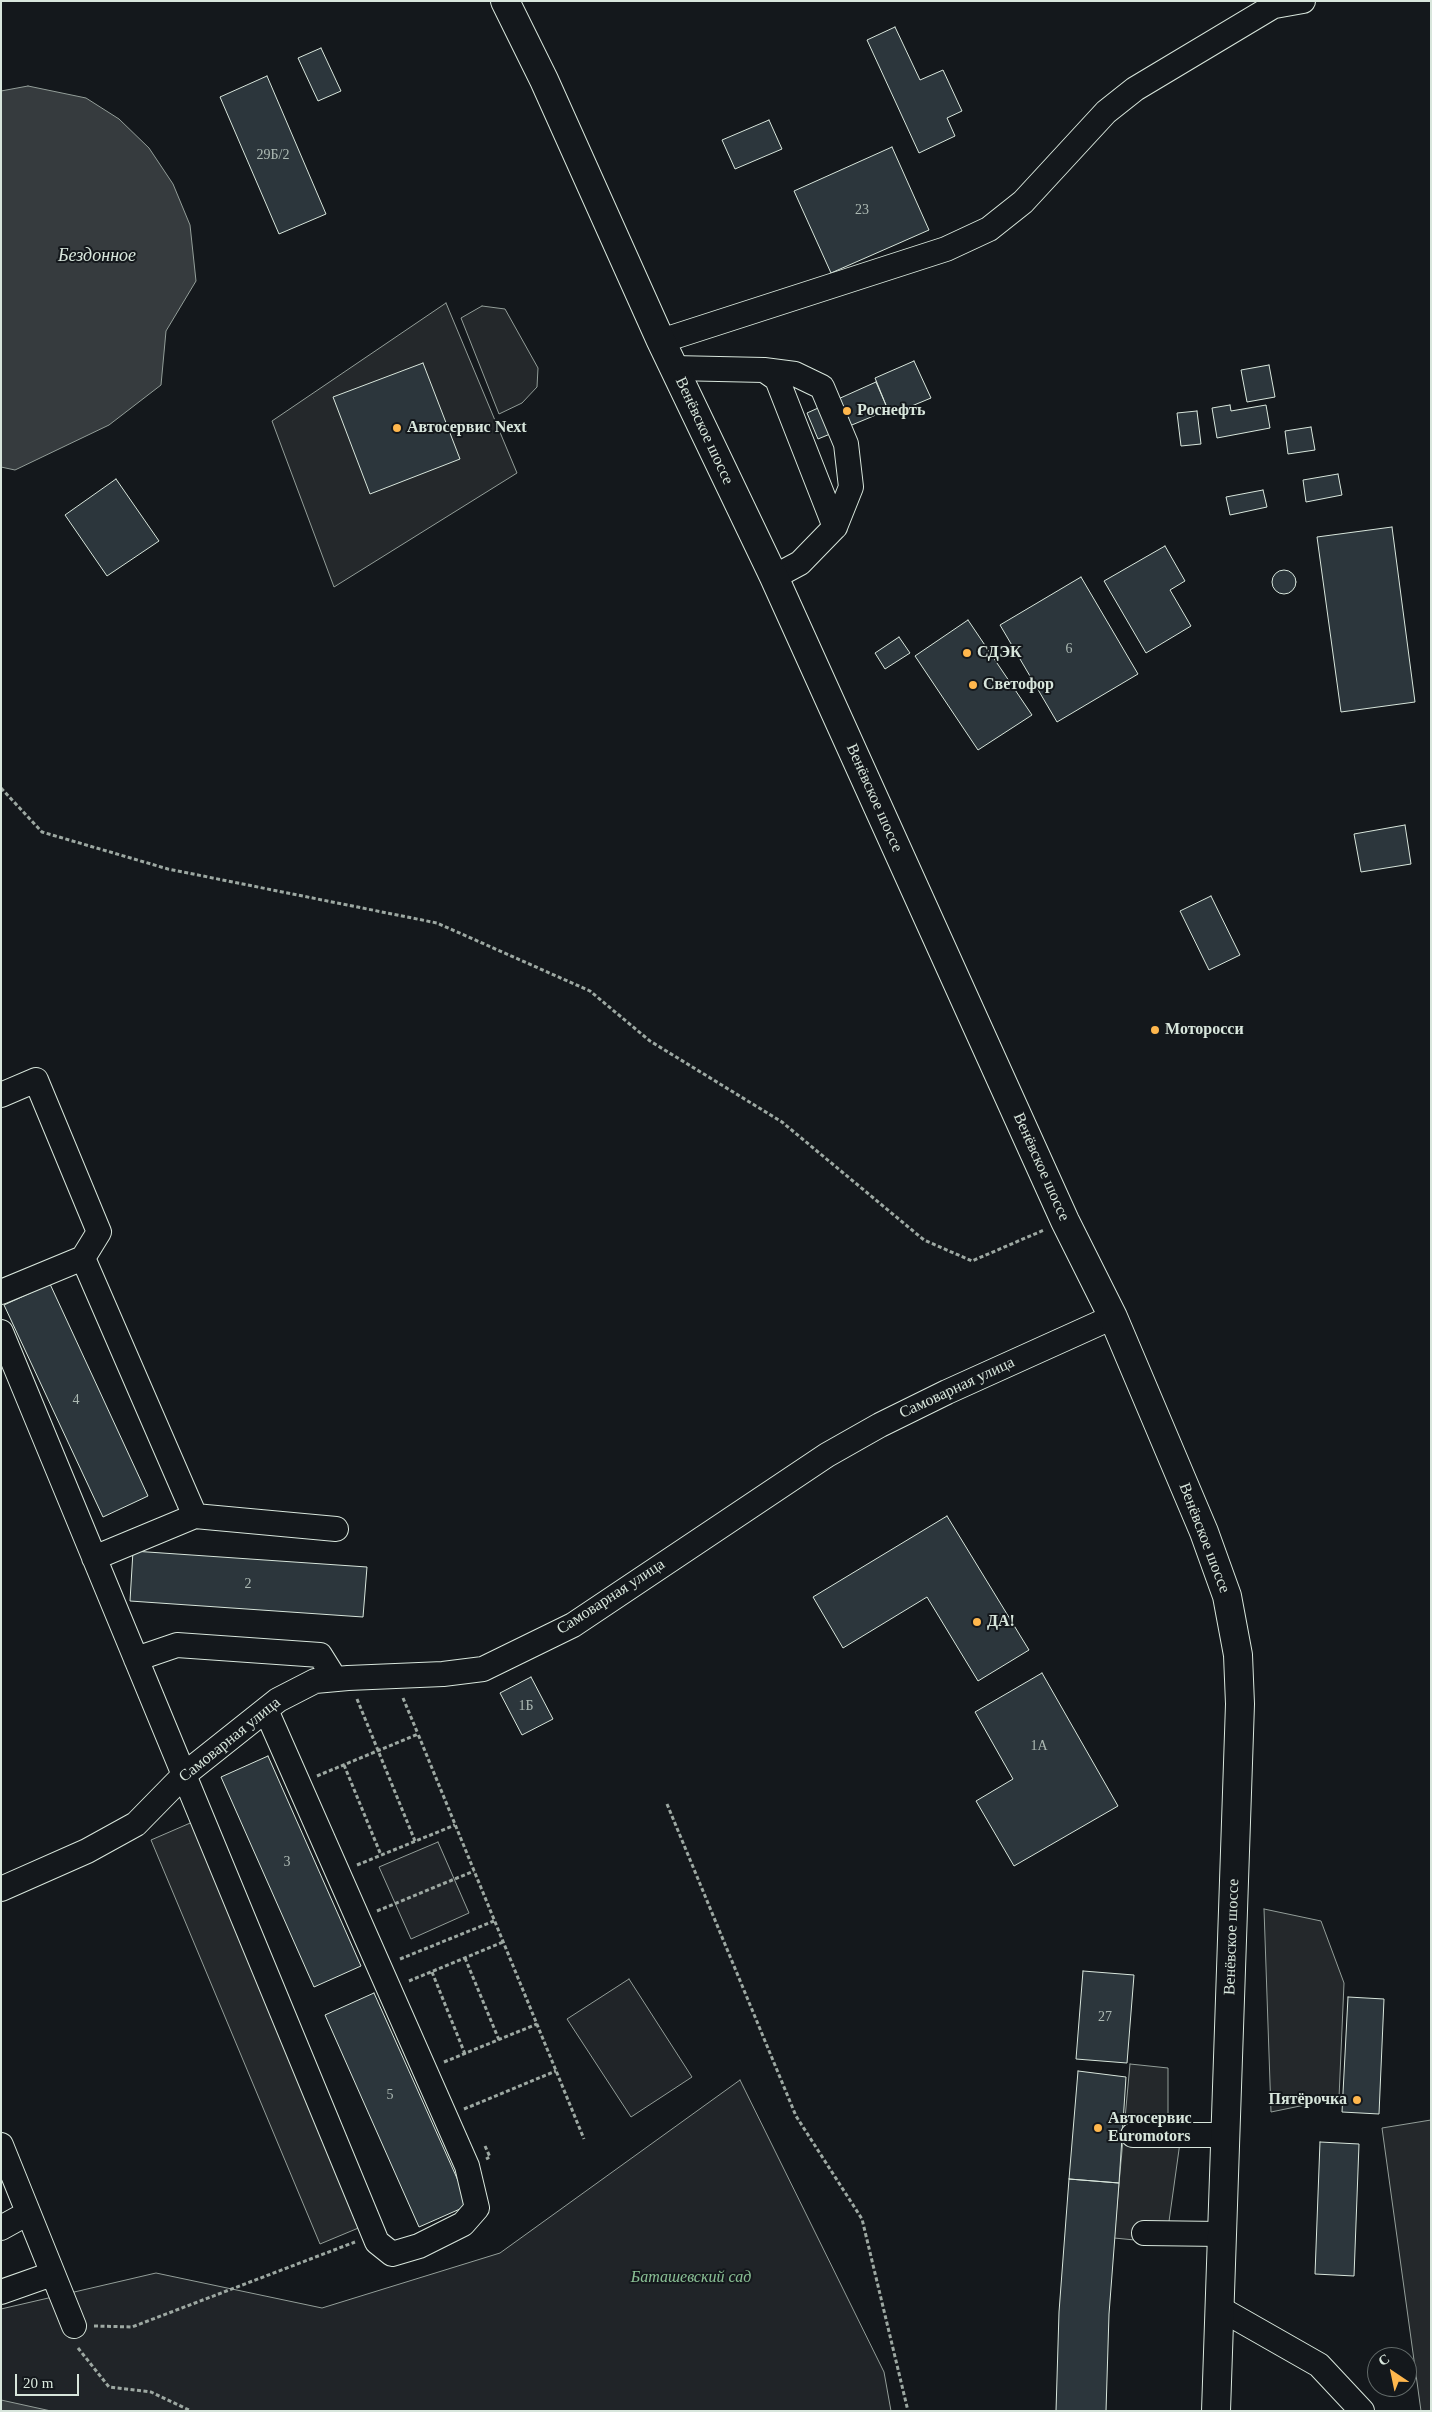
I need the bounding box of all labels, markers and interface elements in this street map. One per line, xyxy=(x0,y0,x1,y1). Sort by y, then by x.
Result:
house number: 29Б/2 xyxy=(257,147,289,163)
house number: 23 xyxy=(855,202,869,218)
water label: Бездонное xyxy=(58,245,136,267)
street label: Венёвское шоссе xyxy=(671,374,737,488)
place label: Роснефть xyxy=(857,401,925,421)
marker: Роснефть xyxy=(841,405,853,417)
place label: Автосервис Next xyxy=(407,418,527,438)
marker: Автосервис Next xyxy=(391,422,403,434)
house number: 6 xyxy=(1066,641,1072,657)
place label: СДЭК xyxy=(977,643,1022,663)
marker: СДЭК xyxy=(961,647,973,659)
place label: Светофор xyxy=(983,675,1054,695)
marker: Светофор xyxy=(967,679,979,691)
street label: Венёвское шоссе xyxy=(842,741,906,855)
place label: Моторосси xyxy=(1165,1020,1244,1040)
marker: Моторосси xyxy=(1149,1024,1161,1036)
street label: Венёвское шоссе xyxy=(1009,1110,1073,1224)
street label: Самоварная улица xyxy=(896,1353,1018,1423)
house number: 4 xyxy=(72,1392,80,1408)
street label: Венёвское шоссе xyxy=(1174,1480,1234,1596)
street label: Самоварная улица xyxy=(553,1555,669,1639)
house number: 2 xyxy=(244,1576,252,1592)
place label: ДА! xyxy=(987,1612,1015,1632)
marker: ДА! xyxy=(971,1616,983,1628)
street label: Самоварная улица xyxy=(175,1693,285,1787)
house number: 1Б xyxy=(518,1698,534,1714)
house number: 1А xyxy=(1030,1738,1048,1754)
house number: 3 xyxy=(284,1854,290,1870)
street label: Венёвское шоссе xyxy=(1220,1878,1244,1996)
house number: 27 xyxy=(1098,2009,1112,2025)
house number: 5 xyxy=(386,2087,394,2103)
place label: Пятёрочка xyxy=(1268,2090,1347,2110)
marker: Пятёрочка xyxy=(1351,2094,1363,2106)
place label: Автосервис Euromotors xyxy=(1108,2109,1192,2147)
marker: Автосервис Euromotors xyxy=(1092,2122,1104,2134)
park label: Баташевский сад xyxy=(631,2268,751,2288)
north arrow xyxy=(1367,2347,1417,2397)
text: С xyxy=(1376,2351,1392,2369)
scale bar xyxy=(18,2364,81,2396)
text: 20 m xyxy=(23,2375,53,2391)

